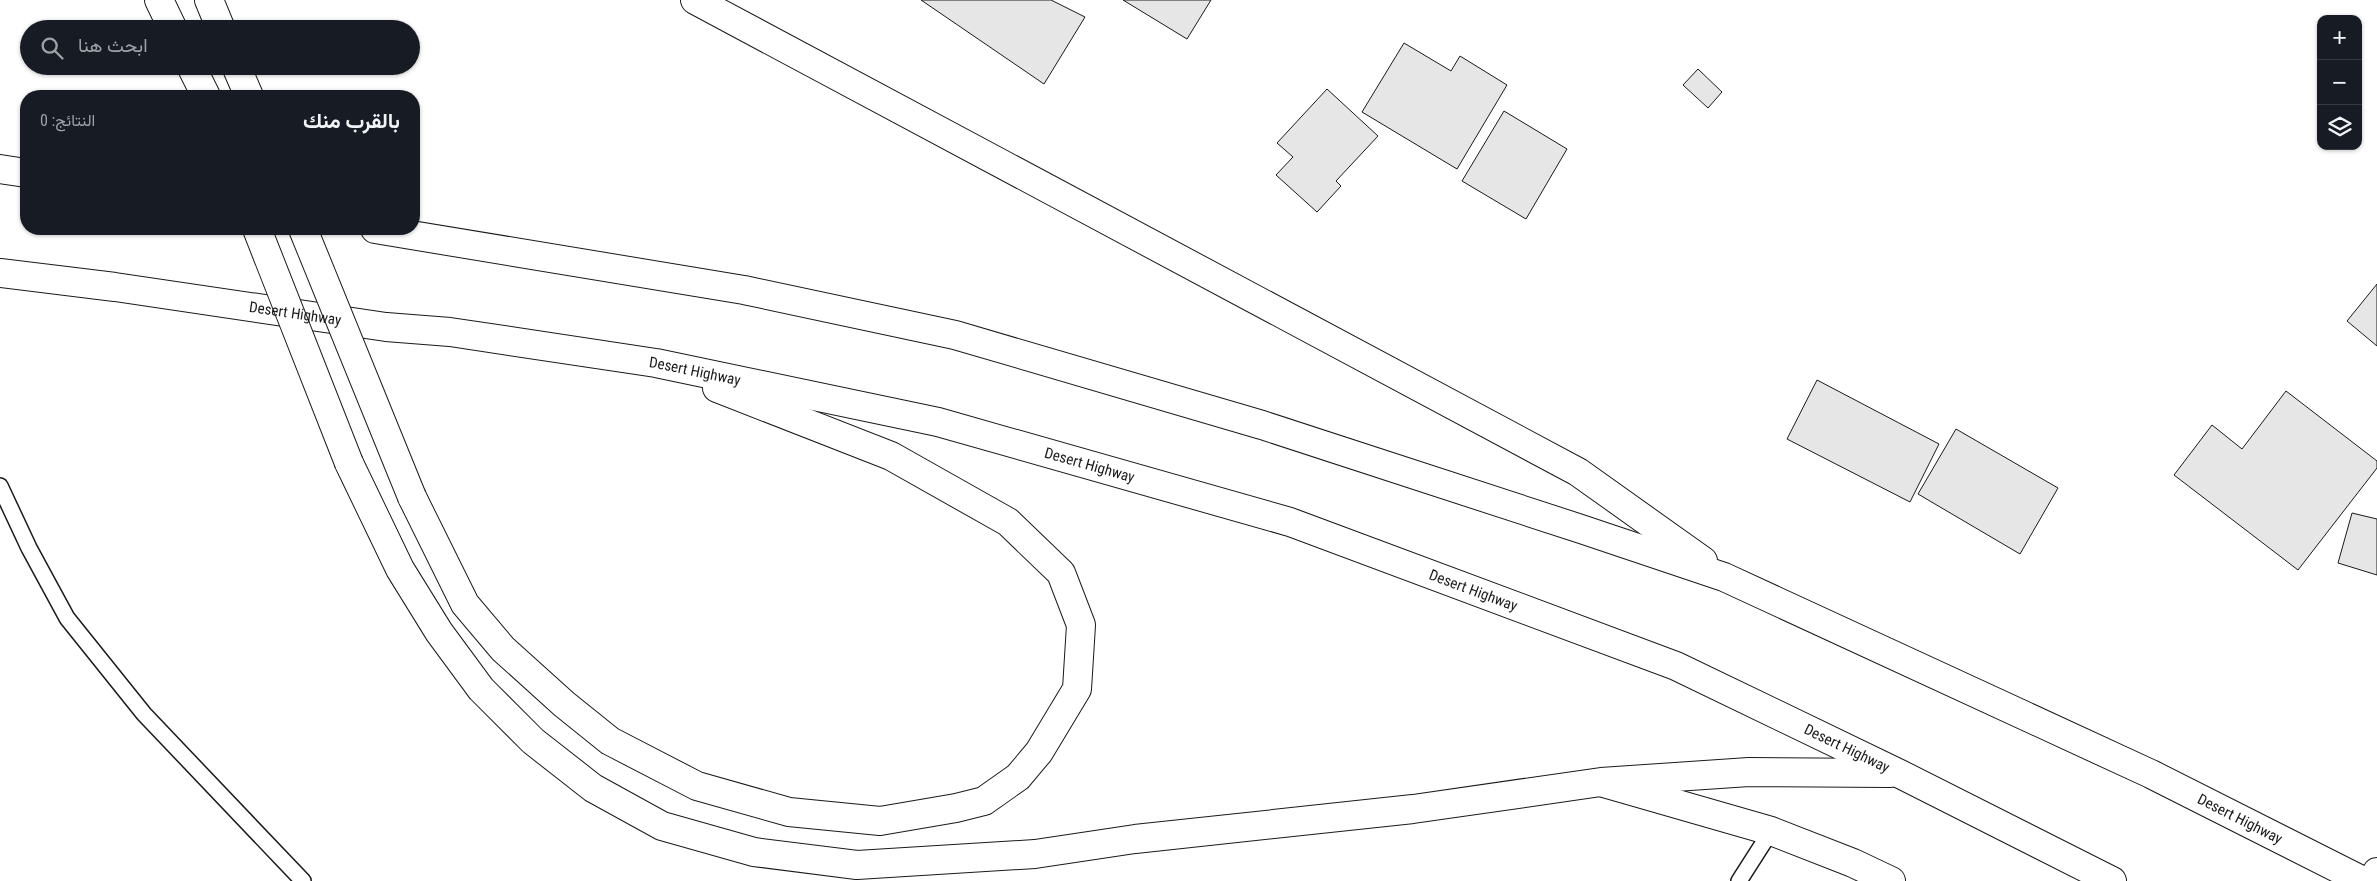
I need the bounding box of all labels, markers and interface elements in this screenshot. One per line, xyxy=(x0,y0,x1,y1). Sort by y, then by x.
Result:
map controls xyxy=(2317,15,2362,150)
button: + xyxy=(2317,15,2362,60)
search box xyxy=(20,20,420,75)
icon: search xyxy=(38,34,66,62)
text: ابحث هنا xyxy=(78,34,148,57)
button: − xyxy=(2317,60,2362,105)
button: layers xyxy=(2317,105,2362,150)
text: بالقرب منك xyxy=(303,109,400,133)
text: النتائج: 0 xyxy=(40,111,95,130)
street label: Desert Highway xyxy=(248,298,342,329)
street label: Desert Highway xyxy=(648,353,742,389)
street label: Desert Highway xyxy=(1042,444,1137,486)
street label: Desert Highway xyxy=(1427,566,1520,615)
street label: Desert Highway xyxy=(1801,720,1893,777)
street label: Desert Highway xyxy=(2195,790,2285,848)

